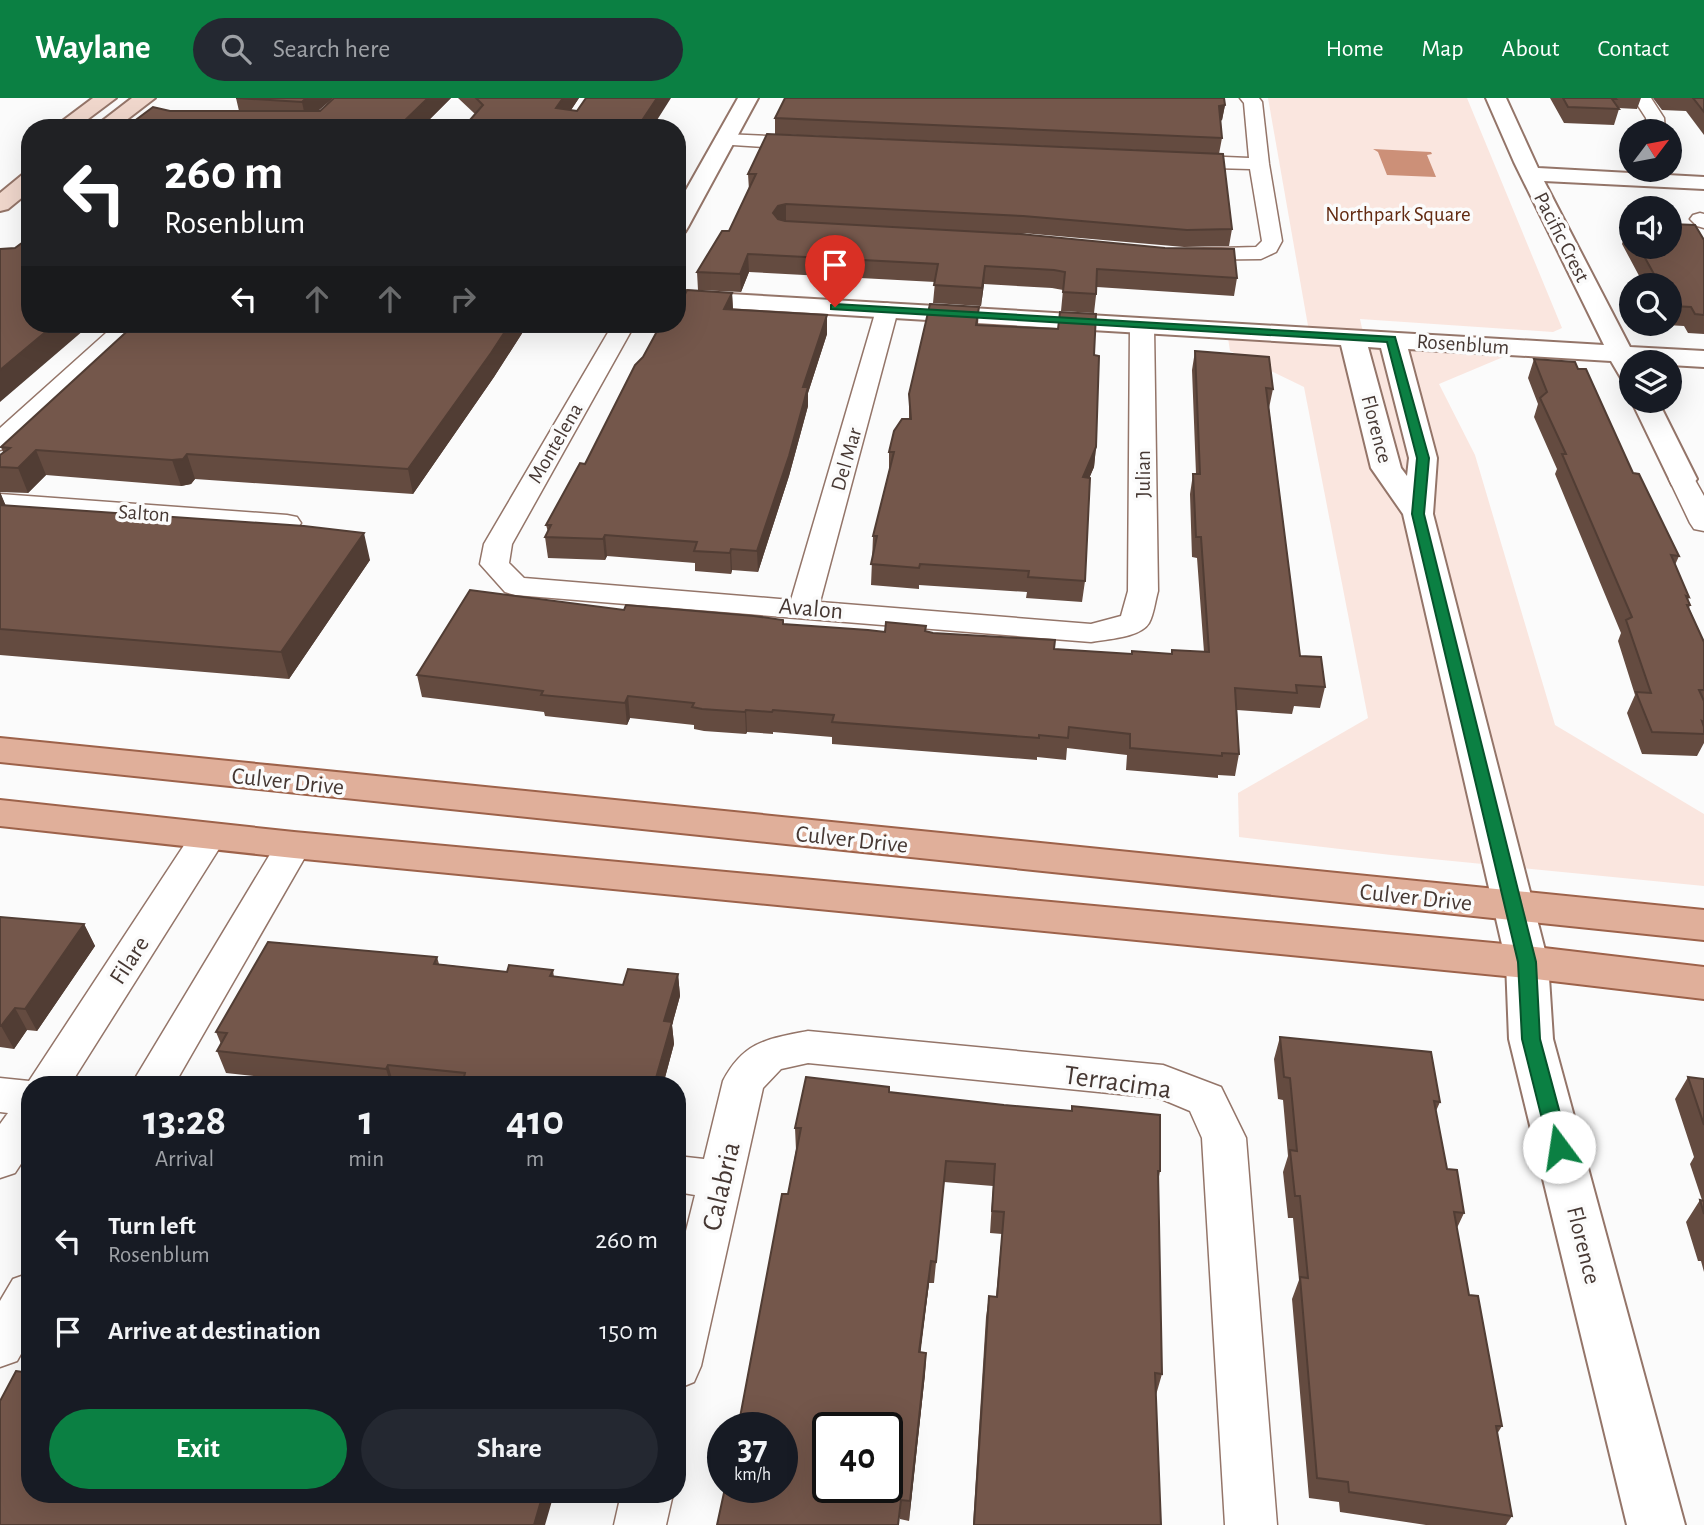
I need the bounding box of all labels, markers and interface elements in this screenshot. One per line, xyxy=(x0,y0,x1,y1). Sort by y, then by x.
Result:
search box xyxy=(193,18,683,81)
icon: search xyxy=(217,30,255,68)
text: Waylane xyxy=(35,32,151,65)
text: Search here xyxy=(273,36,390,62)
text: Home xyxy=(1326,37,1384,61)
text: Map xyxy=(1422,37,1464,61)
text: About xyxy=(1502,37,1559,61)
text: Contact xyxy=(1597,37,1669,61)
north arrow xyxy=(1619,119,1682,182)
map controls xyxy=(1619,119,1682,413)
icon: left xyxy=(49,147,140,238)
text: 260 m xyxy=(164,149,283,198)
street label: Pacific Crest xyxy=(1530,189,1593,286)
button: sound xyxy=(1619,196,1682,259)
park label: Northpark Square xyxy=(1325,204,1471,225)
text: Rosenblum xyxy=(164,207,305,239)
pin xyxy=(805,235,865,307)
icon: arrive xyxy=(816,246,854,284)
button: search xyxy=(1619,273,1682,336)
icon: left xyxy=(225,280,263,318)
icon: ahead xyxy=(298,280,336,318)
icon: ahead xyxy=(371,280,409,318)
icon: right xyxy=(444,280,482,318)
street label: Rosenblum xyxy=(1416,331,1510,358)
button: layers xyxy=(1619,350,1682,413)
street label: Florence xyxy=(1357,393,1396,465)
street label: Montelena xyxy=(524,399,587,487)
street label: Del Mar xyxy=(827,425,866,493)
street label: Julian xyxy=(1133,450,1154,498)
street label: Salton xyxy=(117,501,171,526)
street label: Avalon xyxy=(778,594,844,624)
street label: Culver Drive xyxy=(231,764,345,800)
street label: Culver Drive xyxy=(795,822,909,858)
street label: Culver Drive xyxy=(1359,880,1473,916)
street label: Filare xyxy=(106,932,154,989)
street label: Terracima xyxy=(1062,1062,1173,1104)
text: 13:28 xyxy=(143,1100,226,1142)
text: 1 xyxy=(359,1100,374,1142)
text: 410 xyxy=(506,1100,564,1142)
position arrow xyxy=(1522,1110,1596,1184)
street label: Calabria xyxy=(698,1139,746,1234)
text: Arrival xyxy=(155,1148,214,1171)
text: min xyxy=(348,1148,384,1171)
text: m xyxy=(526,1148,544,1171)
street label: Florence xyxy=(1562,1204,1604,1287)
text: Turn left xyxy=(108,1213,196,1239)
icon: left xyxy=(49,1222,87,1260)
text: 260 m xyxy=(595,1227,658,1253)
text: Rosenblum xyxy=(108,1244,210,1267)
icon: arrive xyxy=(49,1313,87,1351)
text: Arrive at destination xyxy=(108,1318,321,1344)
text: 150 m xyxy=(599,1318,658,1344)
button: Exit xyxy=(49,1409,347,1489)
button: Share xyxy=(361,1409,658,1489)
speed limit sign: 40 xyxy=(812,1412,903,1503)
text: 37 xyxy=(737,1431,768,1466)
text: km/h xyxy=(734,1466,771,1484)

